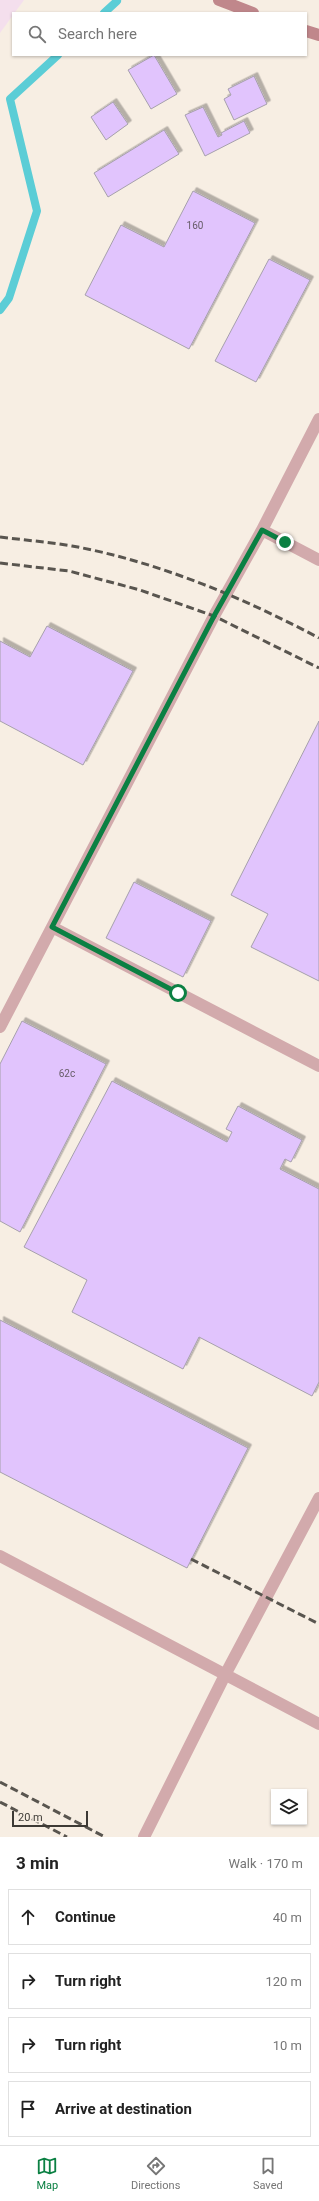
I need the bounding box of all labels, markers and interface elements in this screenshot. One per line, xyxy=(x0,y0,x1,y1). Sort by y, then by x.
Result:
search box xyxy=(12,12,307,56)
icon: search xyxy=(26,23,48,45)
text: Search here xyxy=(58,25,137,43)
house number: 160 xyxy=(187,220,204,231)
route end xyxy=(276,533,294,551)
route start xyxy=(169,984,187,1002)
house number: 62c xyxy=(59,1068,75,1079)
map controls xyxy=(271,1789,307,1825)
button: layers xyxy=(271,1789,307,1825)
scale bar xyxy=(12,1809,88,1828)
text: 20 m xyxy=(18,1811,43,1824)
text: 3 min xyxy=(16,1853,59,1873)
text: Walk · 170 m xyxy=(228,1856,303,1871)
icon: ahead xyxy=(17,1906,39,1928)
text: Continue xyxy=(55,1908,116,1926)
text: 40 m xyxy=(273,1910,302,1925)
icon: right xyxy=(17,1970,39,1992)
text: Turn right xyxy=(55,1972,121,1990)
text: 120 m xyxy=(265,1974,302,1989)
icon: right xyxy=(17,2034,39,2056)
text: Turn right xyxy=(55,2036,121,2054)
text: 10 m xyxy=(273,2038,302,2053)
icon: arrive xyxy=(17,2098,39,2120)
text: Arrive at destination xyxy=(55,2100,192,2118)
tab: Map xyxy=(36,2155,58,2192)
tab: Directions xyxy=(131,2155,180,2192)
tab: Saved xyxy=(253,2155,283,2192)

